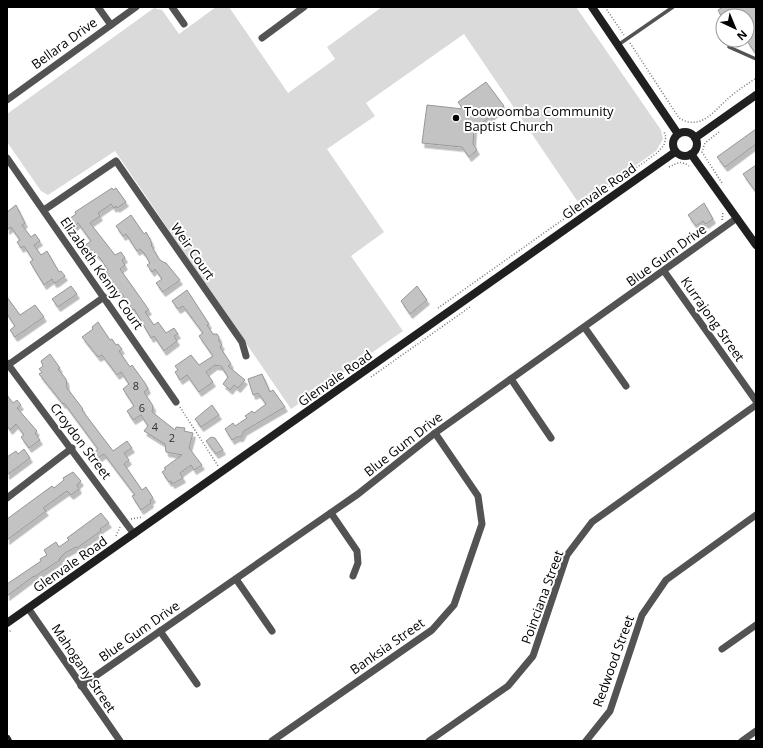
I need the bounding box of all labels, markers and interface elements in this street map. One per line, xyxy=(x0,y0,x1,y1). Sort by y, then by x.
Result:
north arrow xyxy=(715,8,755,48)
street label: Bellara Drive xyxy=(27,13,101,73)
text: N xyxy=(734,27,751,44)
place label: Toowoomba Community Baptist Church xyxy=(464,102,614,135)
marker: Toowoomba Community Baptist Church xyxy=(451,113,461,123)
street label: Glenvale Road xyxy=(558,159,640,223)
street label: Elizabeth Kenny Court xyxy=(56,213,148,333)
street label: Weir Court xyxy=(167,219,219,283)
street label: Blue Gum Drive xyxy=(622,220,710,290)
street label: Kurrajong Street xyxy=(677,273,749,365)
street label: Glenvale Road xyxy=(294,346,376,410)
house number: 8 xyxy=(133,378,139,393)
street label: Croydon Street xyxy=(46,399,116,483)
house number: 6 xyxy=(139,400,145,415)
street label: Blue Gum Drive xyxy=(360,408,446,480)
house number: 4 xyxy=(152,419,159,434)
house number: 2 xyxy=(169,430,175,445)
street label: Glenvale Road xyxy=(29,532,111,596)
street label: Poinciana Street xyxy=(517,547,567,646)
street label: Blue Gum Drive xyxy=(95,596,183,666)
street label: Redwood Street xyxy=(588,612,638,709)
street label: Banksia Street xyxy=(346,614,428,678)
street label: Mahogany Street xyxy=(48,620,121,716)

